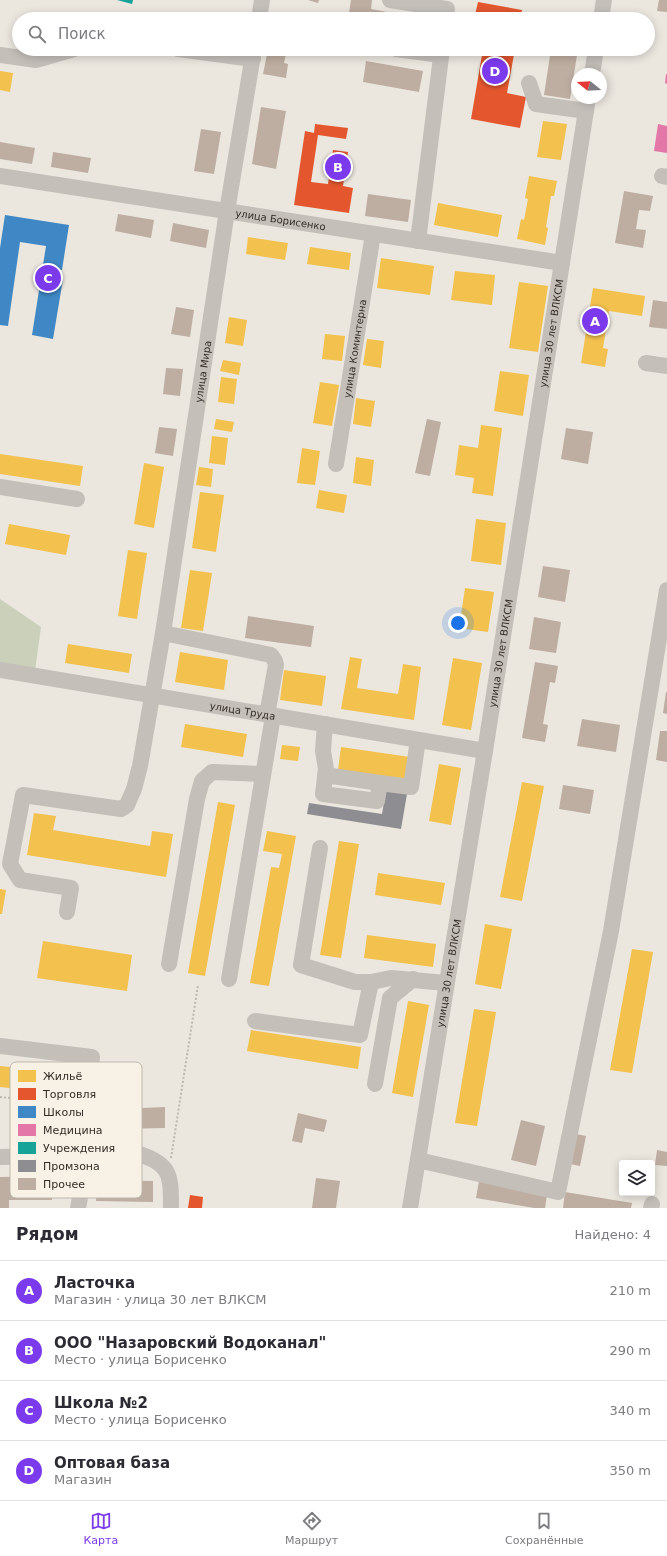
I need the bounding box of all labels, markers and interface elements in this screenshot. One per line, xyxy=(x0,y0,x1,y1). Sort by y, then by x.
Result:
search box xyxy=(12,12,655,56)
icon: search xyxy=(26,23,48,45)
text: Поиск xyxy=(58,25,106,43)
pin: D xyxy=(482,56,508,86)
north arrow xyxy=(571,68,607,104)
pin: B xyxy=(325,152,351,182)
street label: улица Борисенко xyxy=(235,207,327,232)
pin: C xyxy=(35,263,61,293)
street label: улица 30 лет ВЛКСМ xyxy=(537,278,565,388)
street label: улица Коминтерна xyxy=(341,298,368,399)
pin: A xyxy=(582,306,608,336)
street label: улица Мира xyxy=(193,340,213,403)
street label: улица 30 лет ВЛКСМ xyxy=(486,598,514,708)
your location xyxy=(448,613,468,633)
street label: улица Труда xyxy=(209,700,276,721)
street label: улица 30 лет ВЛКСМ xyxy=(434,918,463,1028)
legend xyxy=(10,1062,142,1198)
text: Жильё xyxy=(43,1070,83,1083)
text: Торговля xyxy=(42,1088,96,1101)
text: Школы xyxy=(43,1106,84,1119)
text: Медицина xyxy=(43,1124,103,1137)
text: Учреждения xyxy=(43,1142,115,1155)
text: Промзона xyxy=(43,1160,100,1173)
map controls xyxy=(619,1160,655,1196)
button: layers xyxy=(619,1160,655,1196)
text: Прочее xyxy=(43,1178,85,1191)
text: Рядом xyxy=(16,1224,79,1244)
text: Найдено: 4 xyxy=(575,1227,651,1242)
text: Ласточка xyxy=(54,1274,135,1292)
text: A xyxy=(24,1283,34,1298)
text: 210 m xyxy=(609,1283,651,1298)
text: Магазин · улица 30 лет ВЛКСМ xyxy=(54,1292,267,1307)
text: ООО "Назаровский Водоканал" xyxy=(54,1334,326,1352)
text: B xyxy=(24,1343,34,1358)
text: 290 m xyxy=(609,1343,651,1358)
text: Место · улица Борисенко xyxy=(54,1352,227,1367)
text: Школа №2 xyxy=(54,1394,148,1412)
text: C xyxy=(24,1403,34,1418)
text: 340 m xyxy=(609,1403,651,1418)
text: Место · улица Борисенко xyxy=(54,1412,227,1427)
text: Оптовая база xyxy=(54,1454,170,1472)
text: D xyxy=(24,1463,34,1478)
text: 350 m xyxy=(609,1463,651,1478)
text: Магазин xyxy=(54,1472,112,1487)
tab: Карта xyxy=(83,1510,118,1547)
tab: Маршрут xyxy=(285,1510,338,1547)
tab: Сохранённые xyxy=(505,1510,584,1547)

